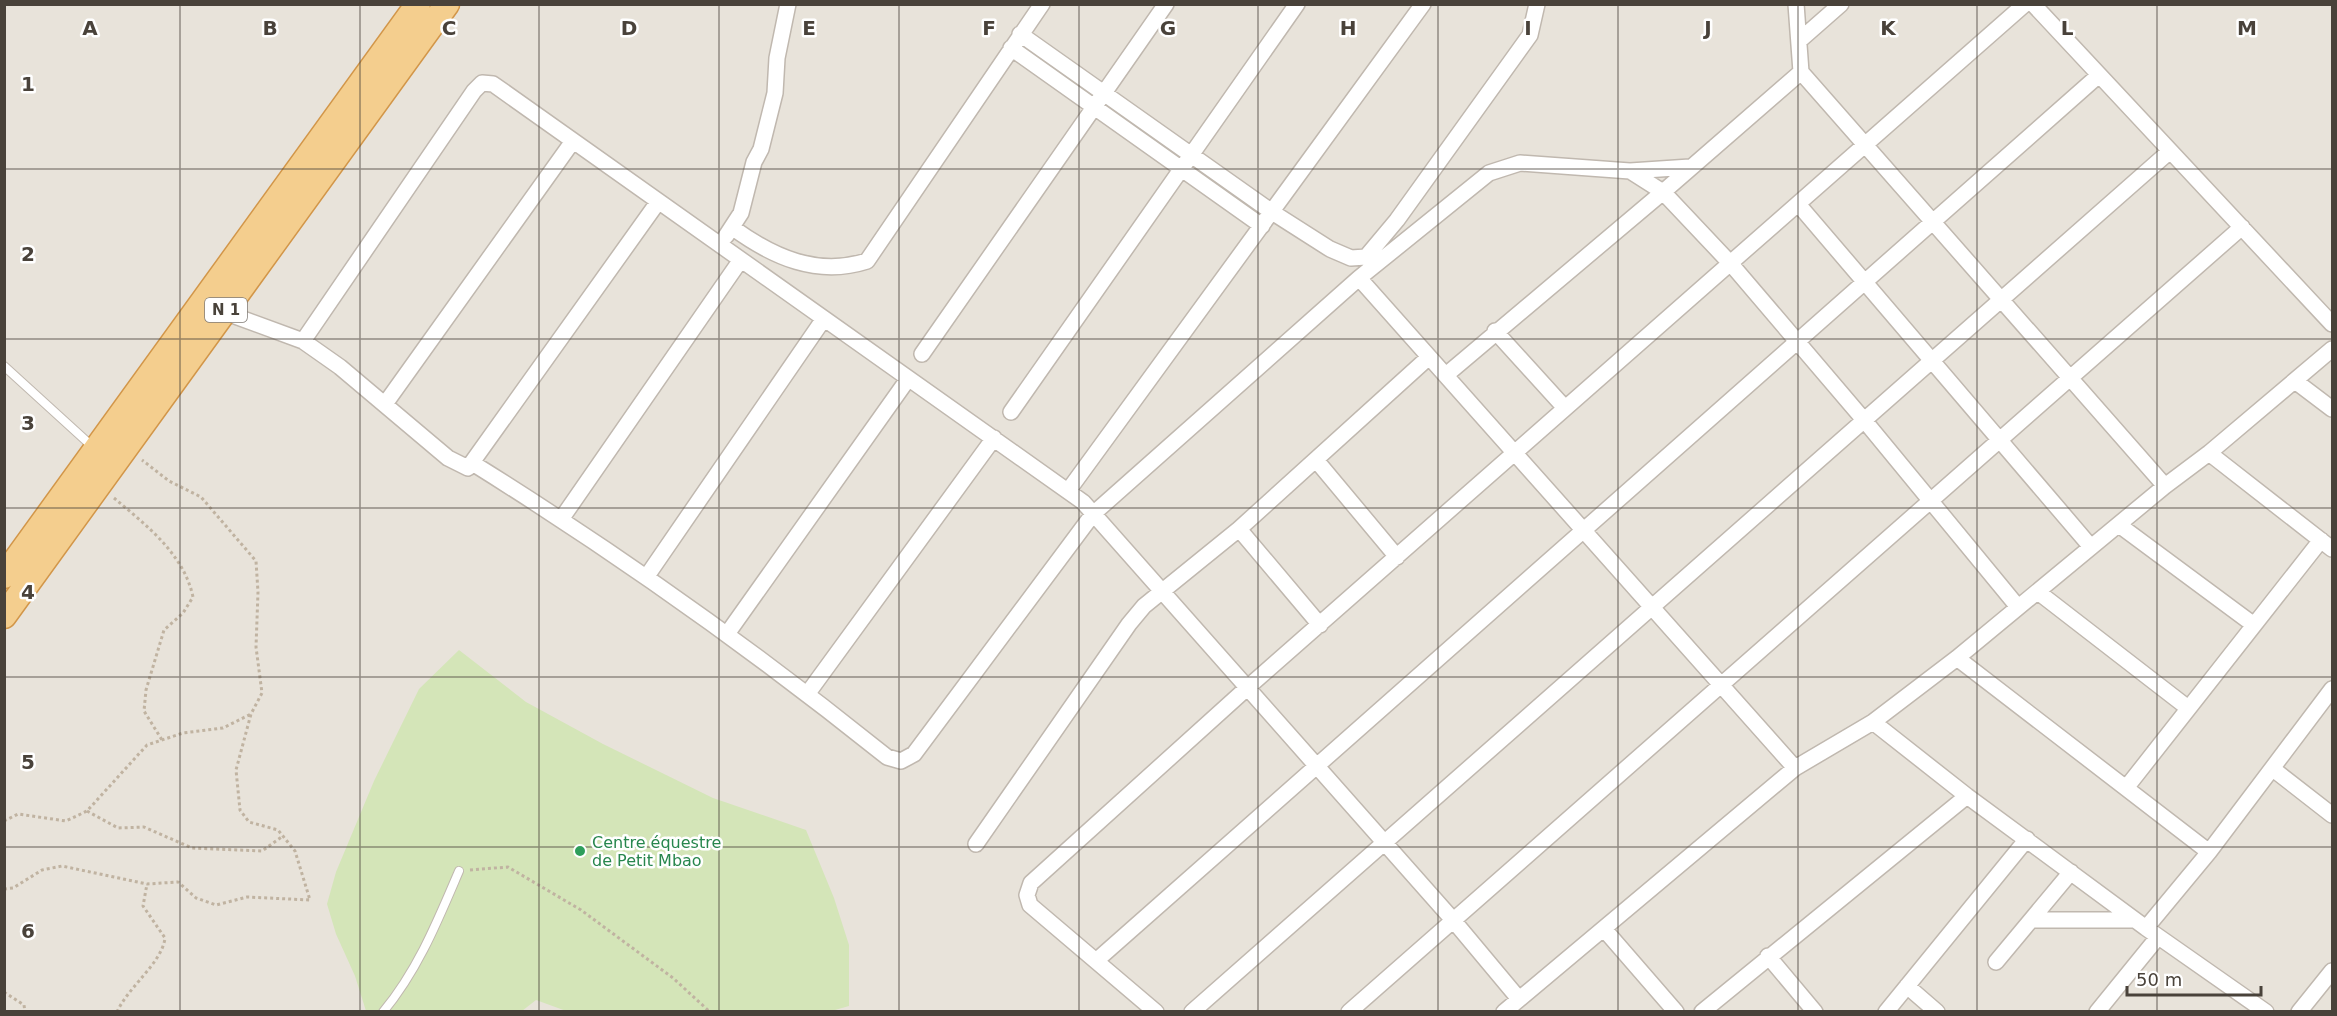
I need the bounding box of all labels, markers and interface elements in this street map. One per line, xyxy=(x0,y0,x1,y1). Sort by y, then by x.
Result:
text: A xyxy=(82,16,98,40)
text: B xyxy=(262,16,278,40)
text: C xyxy=(442,16,456,40)
text: D xyxy=(621,16,637,40)
text: E xyxy=(802,16,816,40)
text: F xyxy=(982,16,996,40)
text: G xyxy=(1160,16,1176,40)
text: H xyxy=(1340,16,1356,40)
text: I xyxy=(1524,16,1532,40)
text: J xyxy=(1702,16,1712,40)
text: K xyxy=(1880,16,1897,40)
text: L xyxy=(2061,16,2074,40)
text: M xyxy=(2237,16,2257,40)
text: 1 xyxy=(21,72,35,96)
text: 2 xyxy=(21,242,35,266)
road number: N 1 xyxy=(205,298,247,322)
text: 3 xyxy=(21,411,35,435)
text: 4 xyxy=(21,580,35,604)
text: 5 xyxy=(21,750,35,774)
place label: Centre équestre de Petit Mbao xyxy=(592,833,721,870)
marker: Centre équestre de Petit Mbao xyxy=(573,844,587,858)
text: 6 xyxy=(21,919,35,943)
scale bar xyxy=(2127,959,2260,997)
text: 50 m xyxy=(2136,969,2182,990)

